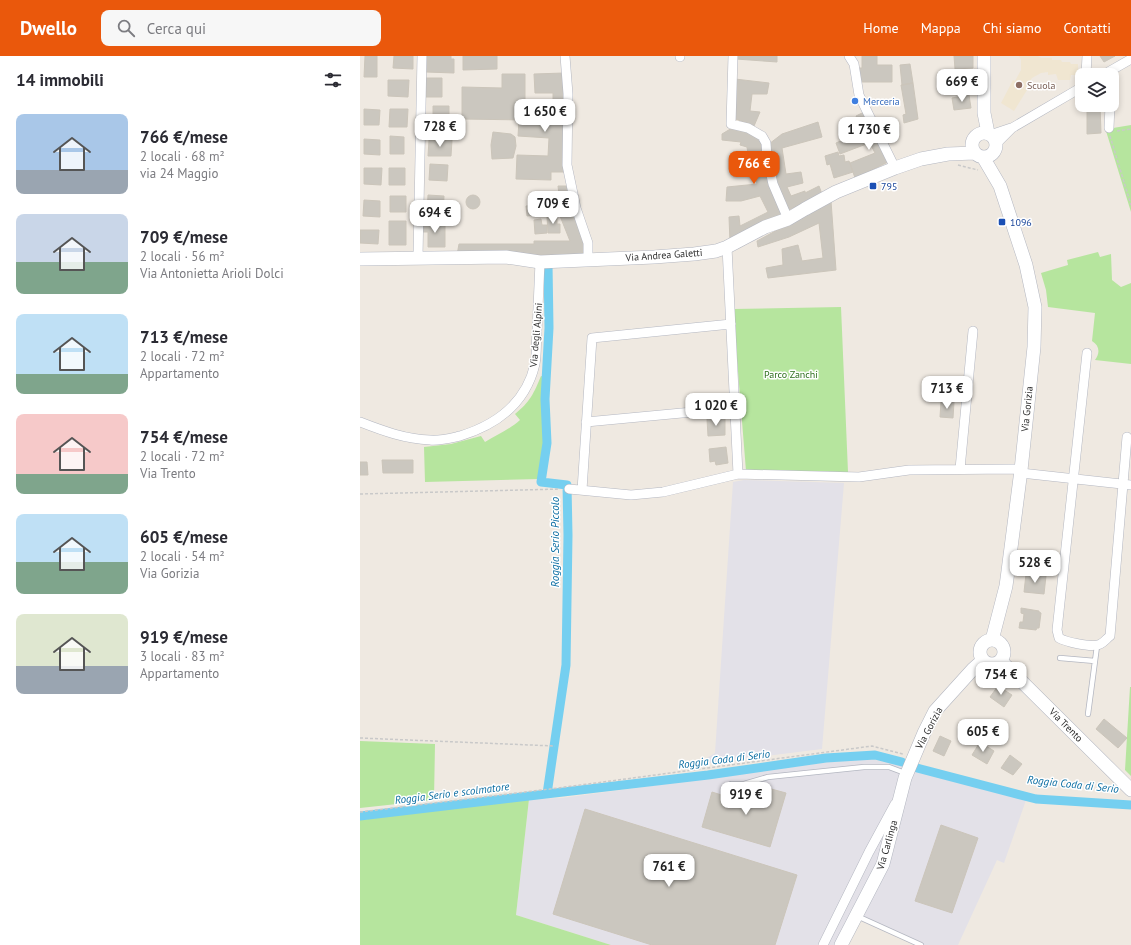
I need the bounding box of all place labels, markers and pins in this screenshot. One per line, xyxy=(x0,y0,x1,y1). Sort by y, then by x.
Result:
pin: 669 € xyxy=(934,69,990,103)
place label: Scuola xyxy=(1027,79,1055,92)
marker: Scuola xyxy=(1014,80,1024,90)
place label: Merceria xyxy=(863,95,900,108)
marker: Merceria xyxy=(850,96,860,106)
pin: 1 650 € xyxy=(508,99,582,133)
pin: 728 € xyxy=(412,114,468,148)
pin: 1 730 € xyxy=(832,117,906,151)
pin: 766 € xyxy=(726,151,782,185)
place label: 795 xyxy=(881,180,897,193)
marker: 795 xyxy=(868,181,878,191)
pin: 709 € xyxy=(525,191,581,225)
pin: 694 € xyxy=(407,200,463,234)
place label: 1096 xyxy=(1010,216,1032,229)
marker: 1096 xyxy=(997,217,1007,227)
pin: 713 € xyxy=(919,376,975,410)
pin: 1 020 € xyxy=(679,393,753,427)
pin: 528 € xyxy=(1007,550,1063,584)
pin: 754 € xyxy=(973,662,1029,696)
pin: 605 € xyxy=(955,719,1011,753)
pin: 919 € xyxy=(718,782,774,816)
pin: 761 € xyxy=(641,854,697,888)

